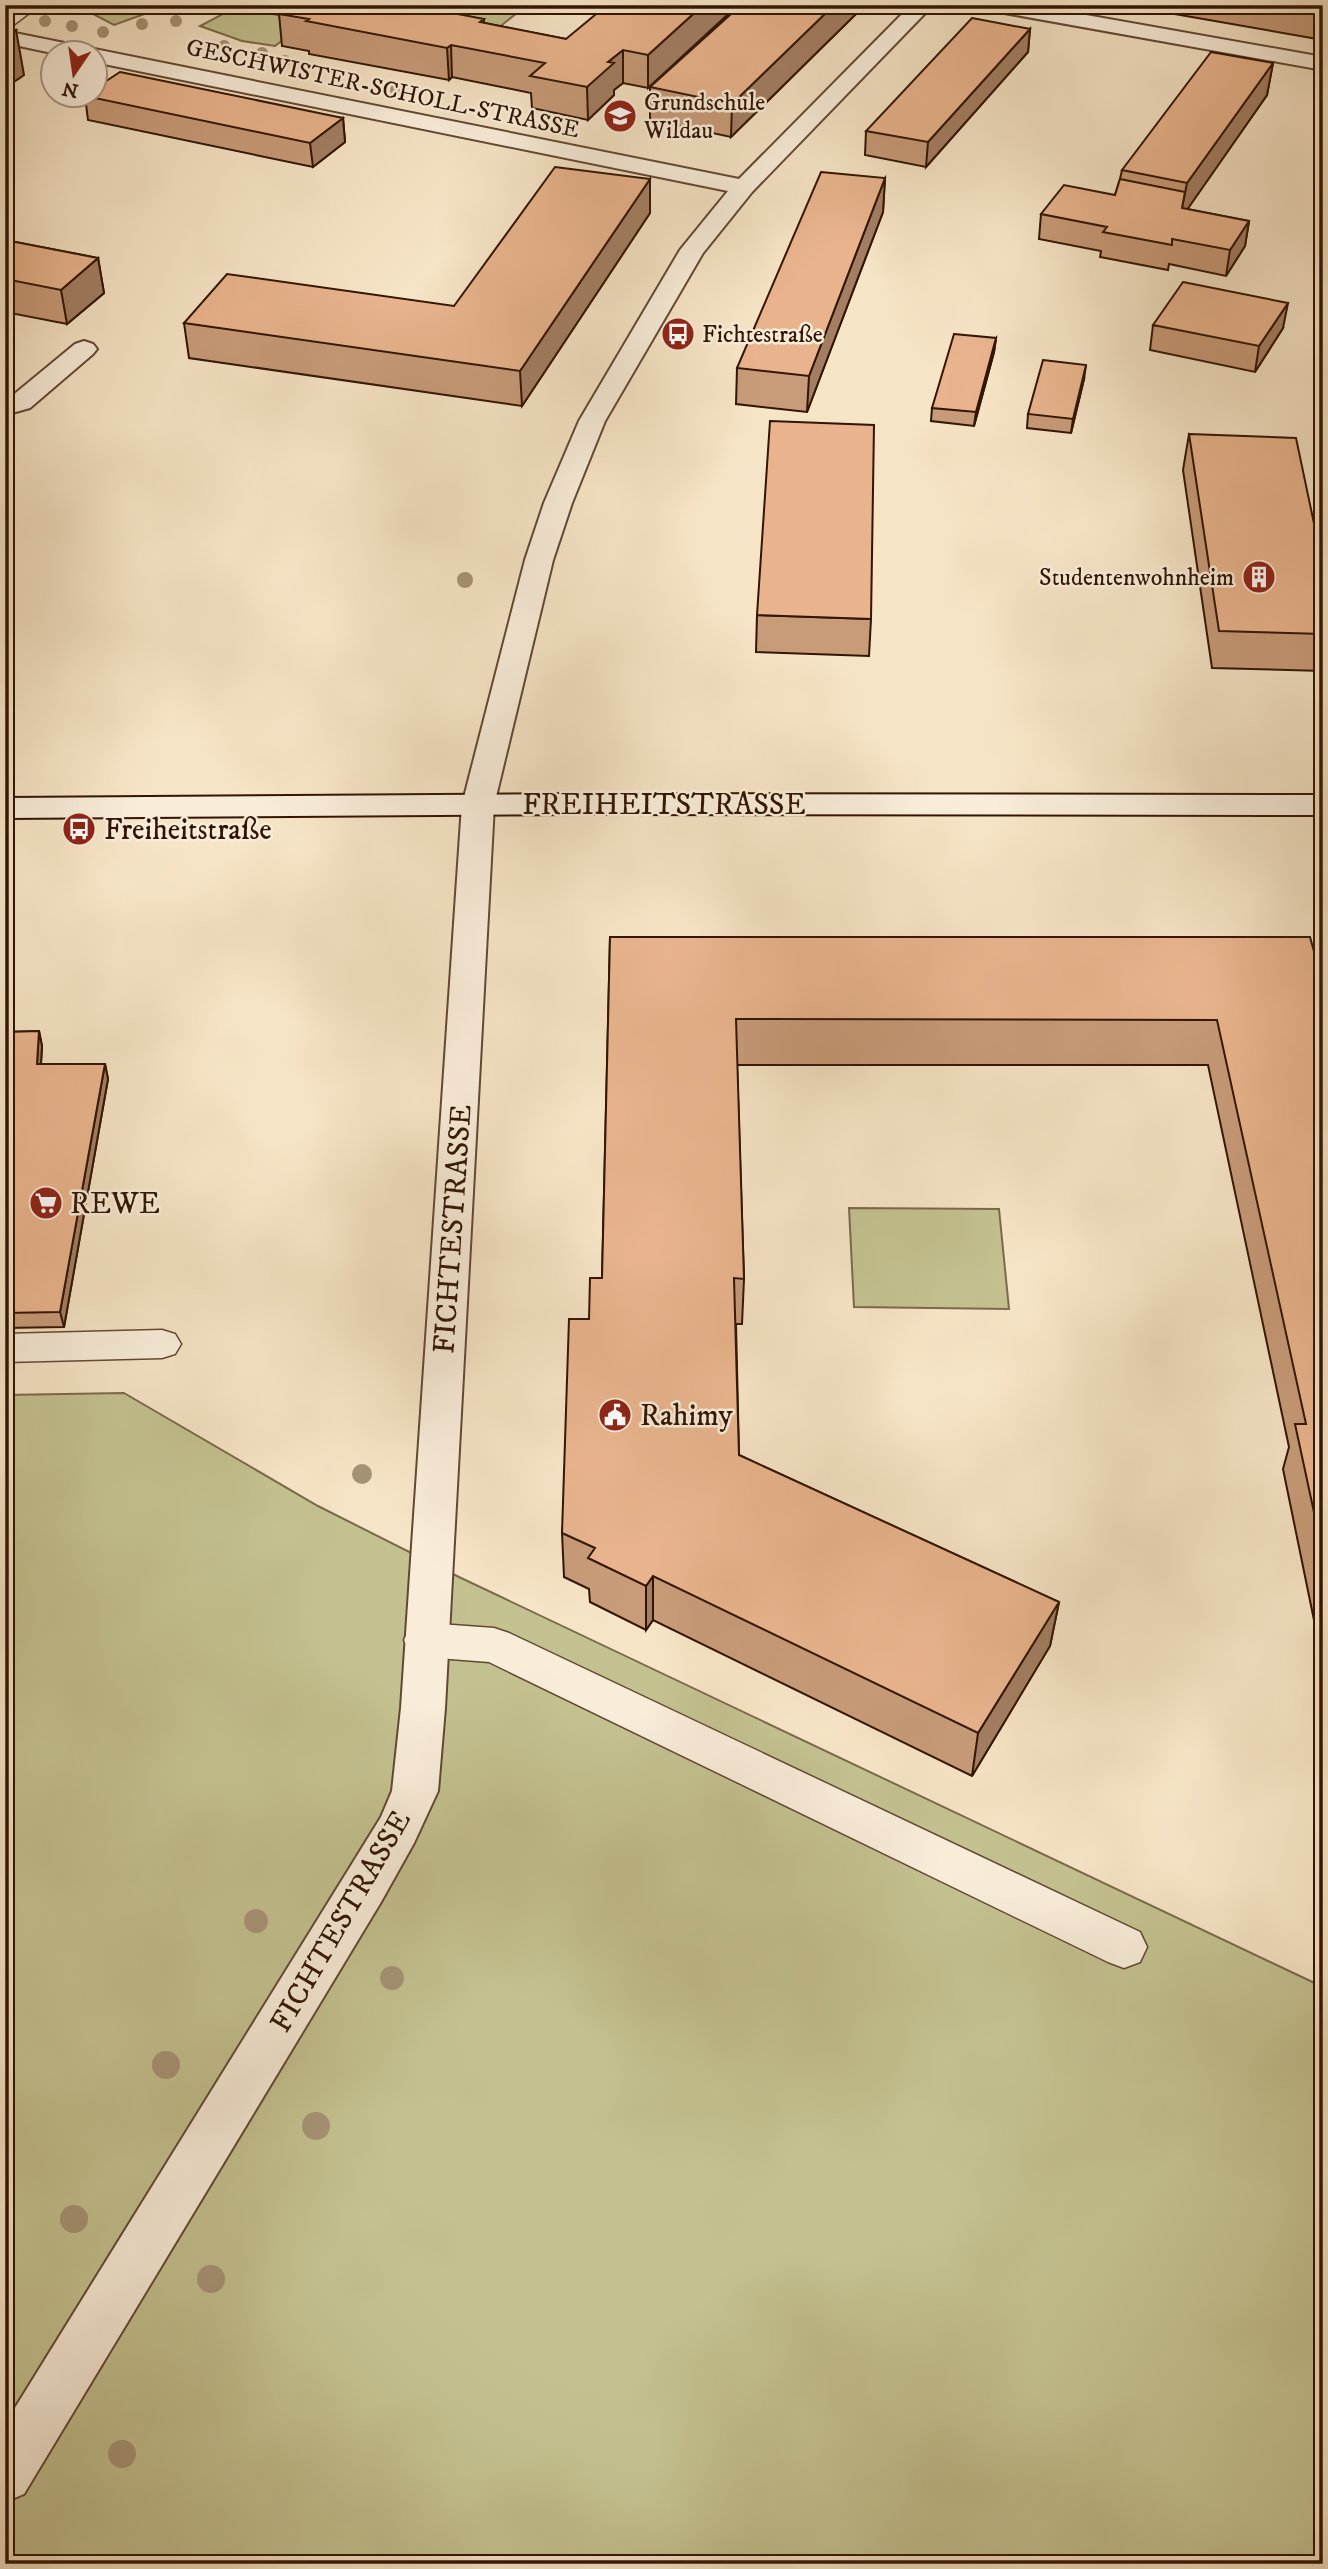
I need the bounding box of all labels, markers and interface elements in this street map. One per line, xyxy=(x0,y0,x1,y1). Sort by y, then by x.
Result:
street label: GESCHWISTER-SCHOLL-STRASSE xyxy=(183,33,582,145)
north arrow xyxy=(38,38,108,108)
text: N xyxy=(60,76,81,102)
place label: Grundschule Wildau xyxy=(643,88,765,146)
school or university icon: Grundschule Wildau xyxy=(601,97,639,135)
bus stop icon: Fichtestraße xyxy=(659,315,697,353)
place label: Fichtestraße xyxy=(702,320,823,350)
building icon: Studentenwohnheim xyxy=(1240,558,1278,596)
place label: Studentenwohnheim xyxy=(1039,563,1234,593)
street label: FREIHEITSTRASSE xyxy=(522,787,806,824)
bus stop icon: Freiheitstraße xyxy=(60,810,98,848)
place label: Freiheitstraße xyxy=(104,812,272,849)
street label: FICHTESTRASSE xyxy=(426,1103,481,1355)
supermarket icon: REWE xyxy=(27,1184,65,1222)
place label: REWE xyxy=(70,1186,160,1223)
public building icon: Rahimy xyxy=(596,1396,634,1434)
place label: Rahimy xyxy=(640,1398,733,1435)
street label: FICHTESTRASSE xyxy=(263,1804,420,2039)

